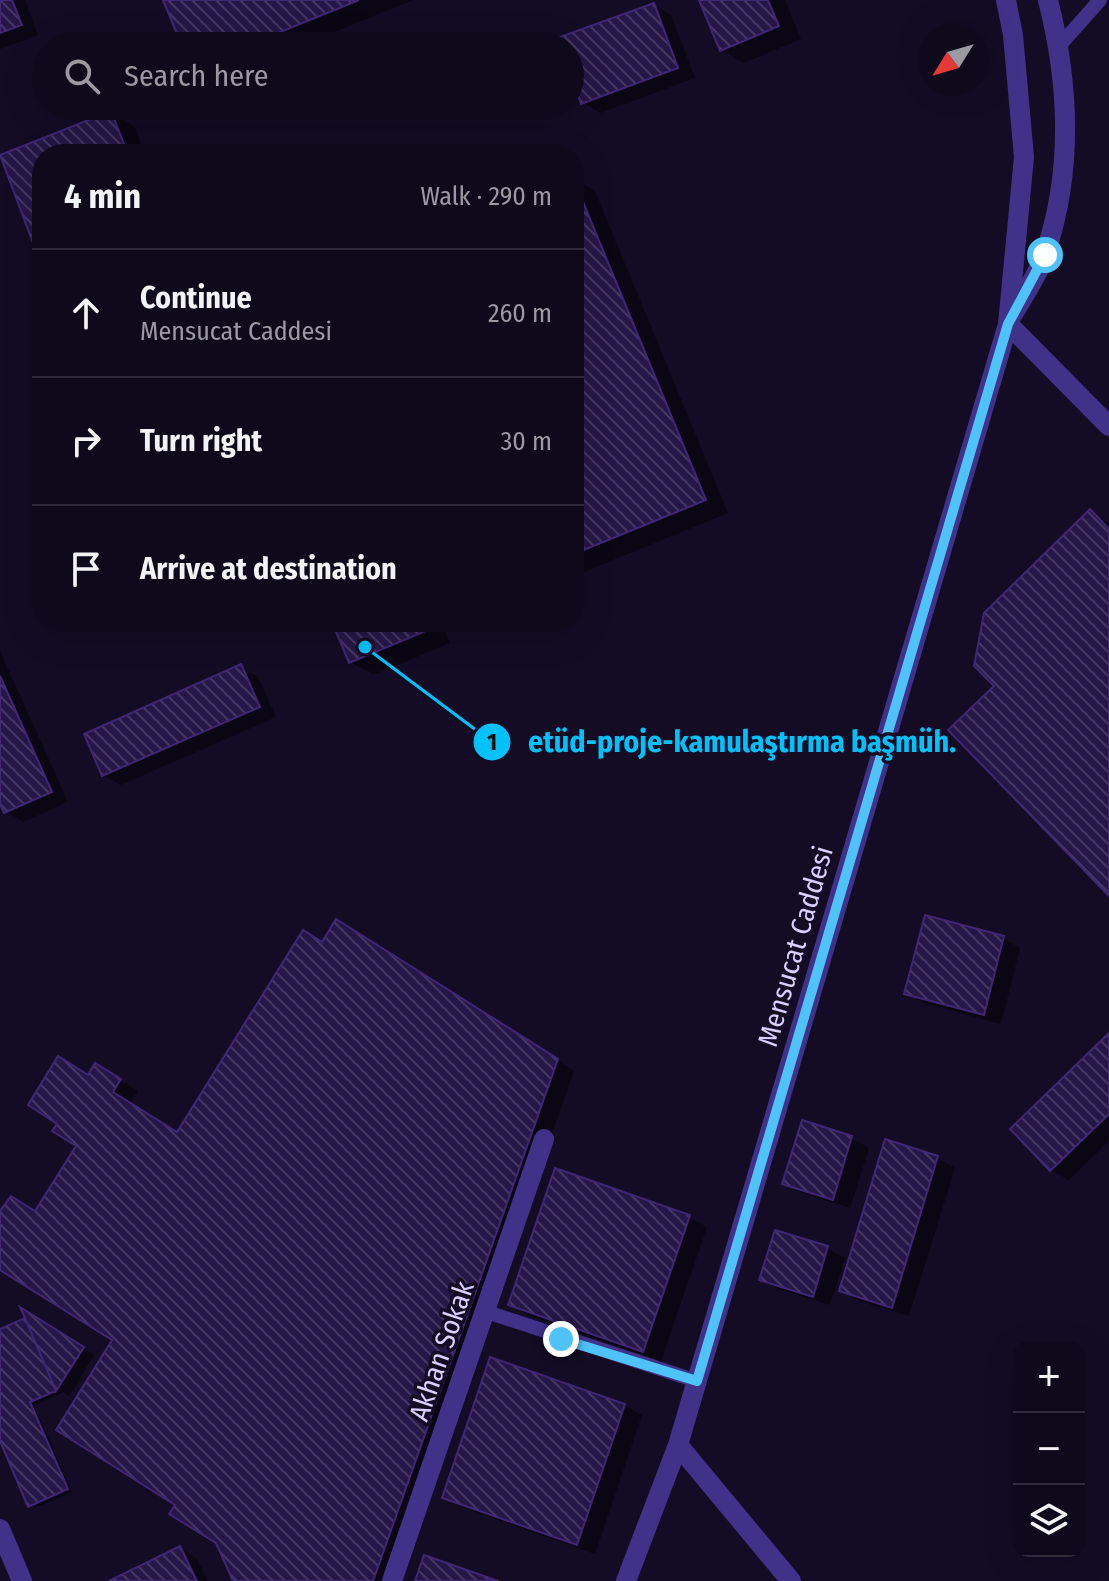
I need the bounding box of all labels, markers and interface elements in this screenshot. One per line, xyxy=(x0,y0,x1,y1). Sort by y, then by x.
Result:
north arrow xyxy=(917,24,989,96)
search box xyxy=(32,32,584,120)
icon: search xyxy=(60,54,104,98)
text: Search here xyxy=(124,58,269,94)
text: 4 min xyxy=(64,176,141,217)
text: Walk · 290 m xyxy=(421,181,552,212)
route start xyxy=(1027,237,1063,273)
text: Continue xyxy=(140,280,252,316)
icon: ahead xyxy=(64,291,108,335)
text: 260 m xyxy=(488,298,552,329)
text: Mensucat Caddesi xyxy=(140,316,332,347)
icon: right xyxy=(64,419,108,463)
text: Turn right xyxy=(140,423,262,459)
text: 30 m xyxy=(501,426,552,457)
icon: arrive xyxy=(64,547,108,591)
text: Arrive at destination xyxy=(140,551,397,587)
callout: etüd-proje-kamulaştırma başmüh. xyxy=(472,715,972,769)
text: etüd-proje-kamulaştırma başmüh. xyxy=(528,724,956,761)
text: 1 xyxy=(487,728,497,756)
street label: Mensucat Caddesi xyxy=(751,842,840,1050)
street label: Akhan Sokak xyxy=(402,1276,481,1425)
route end xyxy=(543,1321,579,1357)
map controls xyxy=(1013,1341,1085,1557)
button: + xyxy=(1013,1341,1085,1413)
button: − xyxy=(1013,1413,1085,1485)
button: layers xyxy=(1013,1485,1085,1557)

